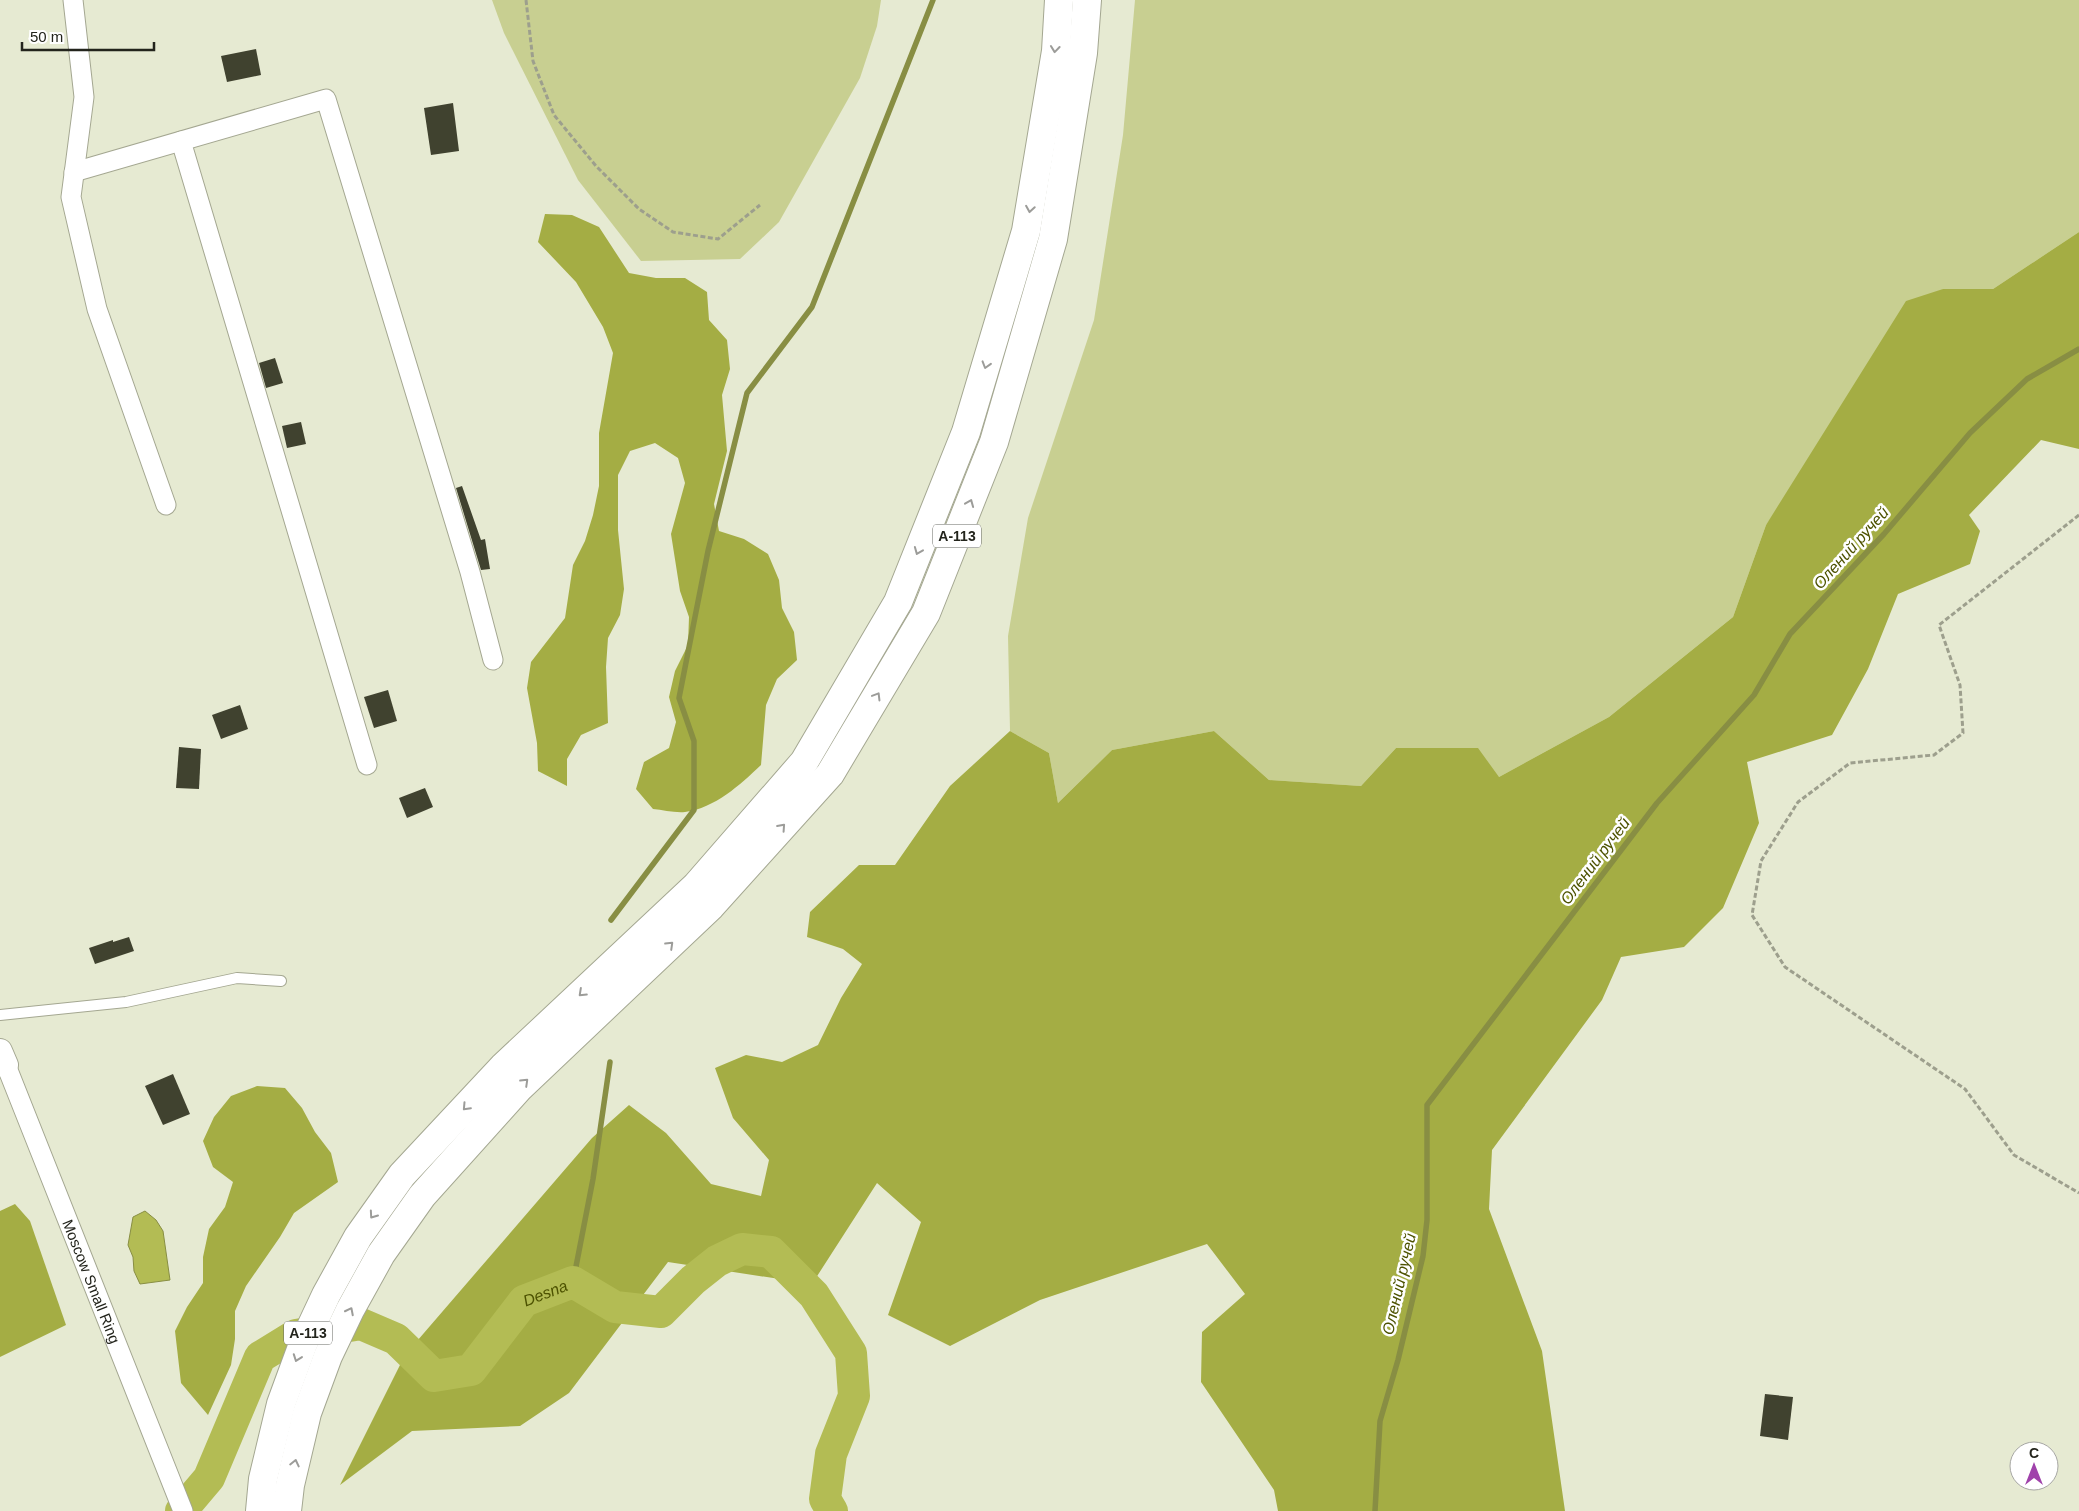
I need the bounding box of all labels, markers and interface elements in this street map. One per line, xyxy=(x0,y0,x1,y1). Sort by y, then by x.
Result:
scale bar xyxy=(22,20,155,52)
text: 50 m xyxy=(30,28,63,45)
one-way arrow xyxy=(1050,45,1061,53)
one-way arrow xyxy=(1025,205,1035,213)
one-way arrow xyxy=(981,361,991,369)
one-way arrow xyxy=(963,499,974,508)
water label: Олений ручей xyxy=(1810,504,1892,592)
road number: А-113 xyxy=(933,524,981,548)
one-way arrow xyxy=(914,546,925,555)
one-way arrow xyxy=(870,692,880,701)
water label: Олений ручей xyxy=(1557,814,1633,908)
one-way arrow xyxy=(776,824,785,833)
one-way arrow xyxy=(664,942,673,951)
one-way arrow xyxy=(578,987,587,996)
one-way arrow xyxy=(520,1079,529,1088)
one-way arrow xyxy=(463,1101,472,1110)
one-way arrow xyxy=(370,1209,379,1219)
street label: Moscow Small Ring xyxy=(60,1217,124,1346)
water label: Олений ручей xyxy=(1379,1231,1419,1336)
water label: Desna xyxy=(521,1276,570,1309)
one-way arrow xyxy=(344,1307,354,1316)
road number: А-113 xyxy=(284,1322,332,1345)
one-way arrow xyxy=(293,1353,304,1362)
north arrow xyxy=(2009,1441,2059,1491)
text: С xyxy=(2029,1445,2039,1461)
one-way arrow xyxy=(289,1459,300,1467)

